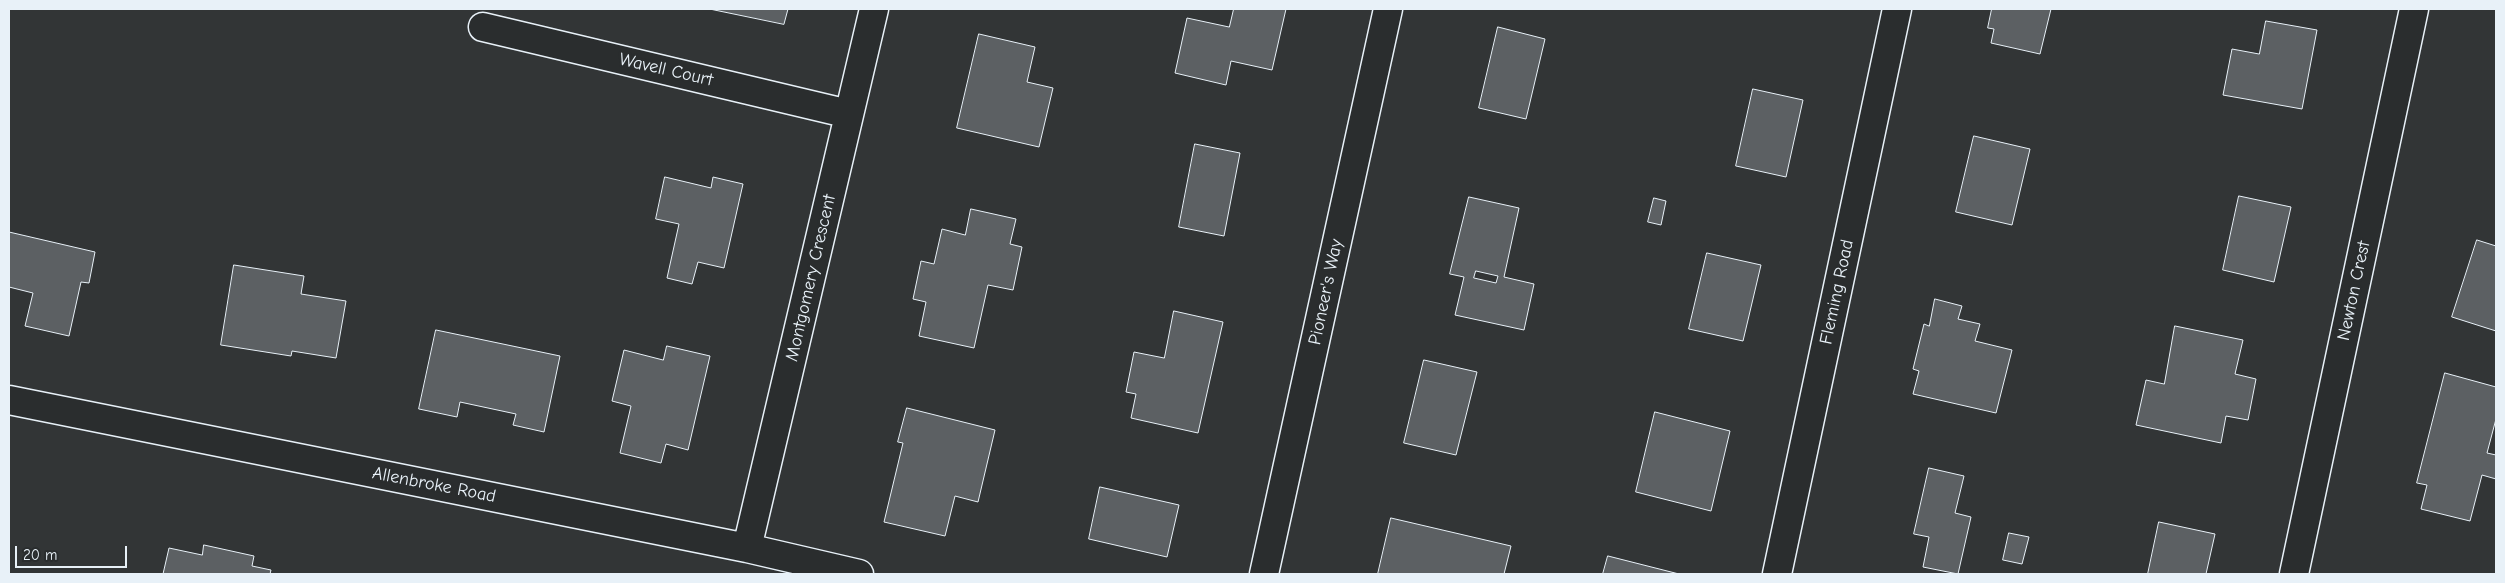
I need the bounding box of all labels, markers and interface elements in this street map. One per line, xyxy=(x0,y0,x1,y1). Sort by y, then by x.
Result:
street label: Wavell Court xyxy=(617,49,715,91)
street label: Montgomery Crescent xyxy=(781,193,841,363)
street label: Pioneer's Way xyxy=(1304,237,1348,347)
street label: Fleming Road xyxy=(1815,238,1859,346)
street label: Newton Crest xyxy=(2333,239,2375,343)
street label: Allenbroke Road xyxy=(370,462,498,508)
scale bar xyxy=(18,536,130,568)
text: 20 m xyxy=(23,546,57,564)

